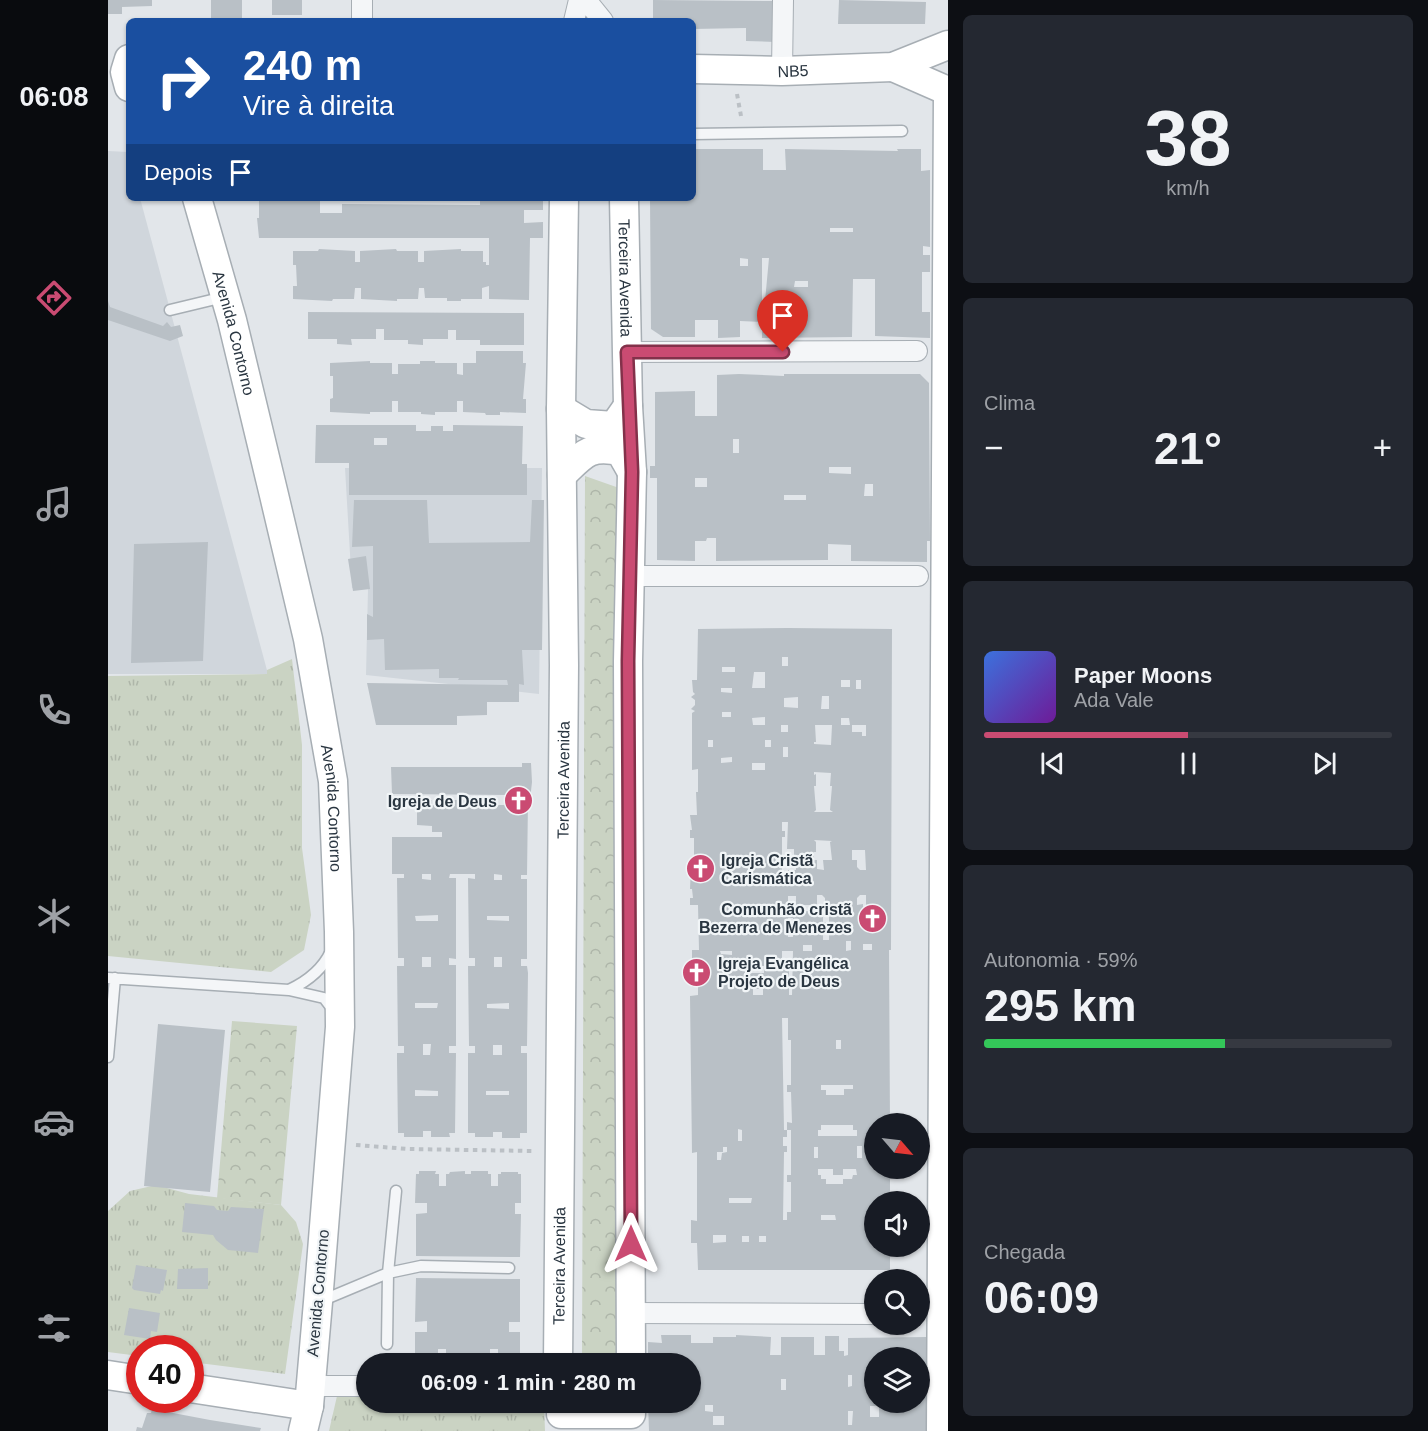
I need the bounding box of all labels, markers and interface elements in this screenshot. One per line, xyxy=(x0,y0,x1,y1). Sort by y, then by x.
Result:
icon: right xyxy=(144,42,222,120)
text: 240 m xyxy=(243,42,362,89)
street label: NB5 xyxy=(777,62,809,80)
text: 06:08 xyxy=(19,82,89,112)
text: Vire à direita xyxy=(243,91,394,121)
text: 38 xyxy=(1145,94,1231,182)
icon: arrive xyxy=(224,156,257,189)
text: Depois xyxy=(144,160,212,185)
text: km/h xyxy=(1166,177,1210,199)
street label: Terceira Avenida xyxy=(616,219,635,337)
street label: Avenida Contorno xyxy=(210,269,258,397)
icon: directions xyxy=(33,277,75,319)
pin xyxy=(757,290,808,352)
icon: arrive xyxy=(766,299,799,332)
text: Clima xyxy=(984,392,1035,414)
text: 21° xyxy=(1154,423,1222,474)
text: − xyxy=(984,429,1003,466)
text: + xyxy=(1373,429,1392,466)
icon: music xyxy=(33,483,75,525)
text: Paper Moons xyxy=(1074,663,1212,688)
icon: phone xyxy=(33,689,75,731)
text: Ada Vale xyxy=(1074,689,1154,711)
street label: Terceira Avenida xyxy=(554,721,572,839)
street label: Avenida Contorno xyxy=(318,743,345,872)
icon: previous xyxy=(1036,747,1069,780)
icon: pause xyxy=(1172,747,1205,780)
icon: next xyxy=(1308,747,1341,780)
church icon: Igreja de Deus xyxy=(502,785,534,817)
place label: Igreja de Deus xyxy=(388,793,497,810)
place label: Igreja Cristã Carismática xyxy=(721,852,814,887)
church icon: Igreja Cristã Carismática xyxy=(684,853,716,885)
icon: climate xyxy=(33,895,75,937)
place label: Comunhão cristã Bezerra de Menezes xyxy=(699,901,852,936)
church icon: Comunhão cristã Bezerra de Menezes xyxy=(857,902,889,934)
text: Autonomia · 59% xyxy=(984,949,1137,971)
place label: Igreja Evangélica Projeto de Deus xyxy=(718,955,849,990)
church icon: Igreja Evangélica Projeto de Deus xyxy=(681,956,713,988)
text: 295 km xyxy=(984,980,1137,1031)
icon: car xyxy=(33,1101,75,1143)
north arrow xyxy=(864,1113,930,1179)
map controls xyxy=(864,1113,930,1413)
button: sound xyxy=(864,1191,930,1257)
street label: Terceira Avenida xyxy=(550,1207,568,1325)
position arrow xyxy=(599,1212,663,1276)
street label: Avenida Contorno xyxy=(304,1229,332,1357)
text: Chegada xyxy=(984,1241,1065,1263)
button: search xyxy=(864,1269,930,1335)
text: 06:09 xyxy=(984,1272,1099,1323)
icon: filters xyxy=(33,1307,75,1349)
speed limit sign: 40 xyxy=(126,1335,204,1413)
button: layers xyxy=(864,1347,930,1413)
text: 06:09 · 1 min · 280 m xyxy=(421,1370,636,1395)

